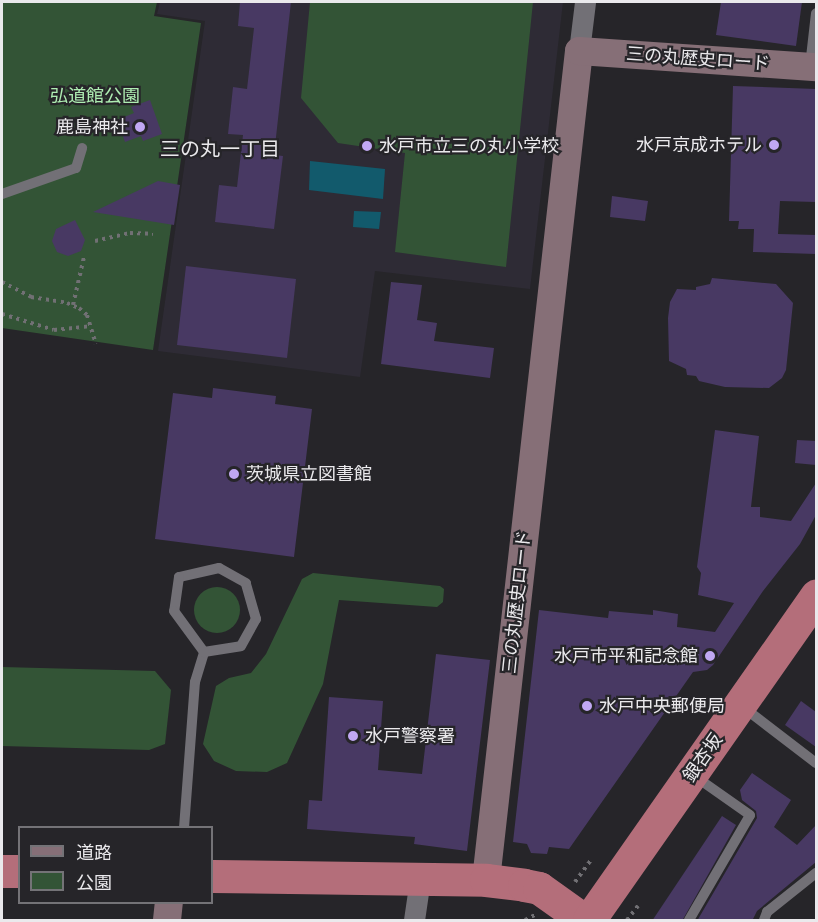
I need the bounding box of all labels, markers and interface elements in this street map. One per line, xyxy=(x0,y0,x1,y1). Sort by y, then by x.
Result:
street label: 三の丸歴史ロード xyxy=(625,43,771,75)
park label: 弘道館公園 xyxy=(50,85,140,107)
place label: 鹿島神社 xyxy=(56,116,128,138)
marker: 鹿島神社 xyxy=(133,120,147,134)
place label: 水戸京成ホテル xyxy=(636,134,762,156)
place label: 水戸市立三の丸小学校 xyxy=(379,135,559,157)
district label: 三の丸一丁目 xyxy=(160,136,280,160)
marker: 水戸京成ホテル xyxy=(767,138,781,152)
marker: 水戸市立三の丸小学校 xyxy=(360,139,374,153)
place label: 茨城県立図書館 xyxy=(246,463,372,485)
marker: 茨城県立図書館 xyxy=(227,467,241,481)
street label: 三の丸歴史ロード xyxy=(499,529,535,675)
place label: 水戸市平和記念館 xyxy=(554,645,698,667)
marker: 水戸市平和記念館 xyxy=(703,649,717,663)
place label: 水戸中央郵便局 xyxy=(599,695,725,717)
marker: 水戸中央郵便局 xyxy=(580,699,594,713)
place label: 水戸警察署 xyxy=(365,725,455,747)
marker: 水戸警察署 xyxy=(346,729,360,743)
street label: 銀杏坂 xyxy=(679,730,727,786)
legend xyxy=(18,826,213,904)
text: 道路 xyxy=(76,841,112,864)
text: 公園 xyxy=(76,871,112,894)

